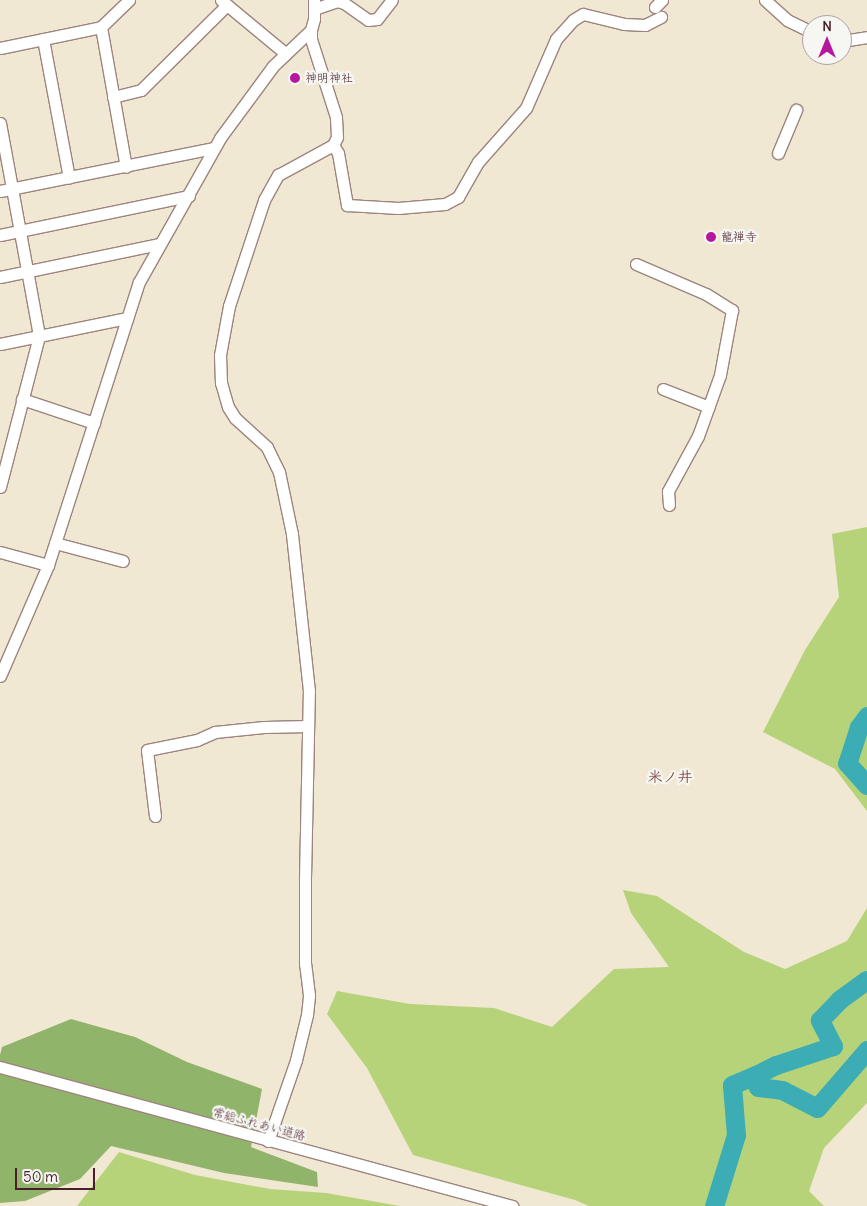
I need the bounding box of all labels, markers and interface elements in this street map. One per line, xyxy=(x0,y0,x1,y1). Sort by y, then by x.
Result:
north arrow xyxy=(802,15,852,65)
text: N xyxy=(822,17,832,35)
place label: 神明神社 xyxy=(305,71,353,85)
marker: 神明神社 xyxy=(289,72,301,84)
place label: 龍禅寺 xyxy=(721,230,757,244)
marker: 龍禅寺 xyxy=(705,231,717,243)
district label: 米ノ井 xyxy=(648,768,692,786)
street label: 常総ふれあい道路 xyxy=(211,1105,307,1143)
scale bar xyxy=(18,1158,98,1190)
text: 50 m xyxy=(23,1167,58,1186)

